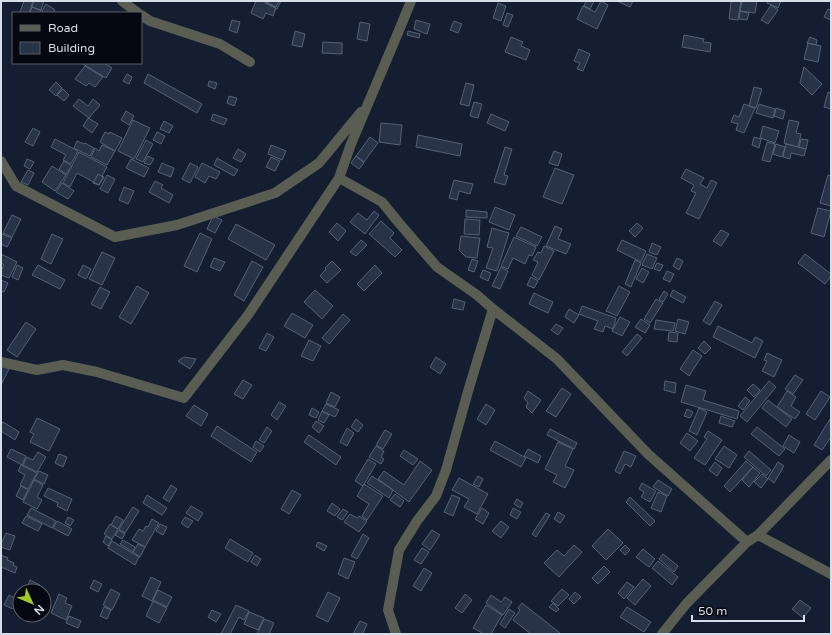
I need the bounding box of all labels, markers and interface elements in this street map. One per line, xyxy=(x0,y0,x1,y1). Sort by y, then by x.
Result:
legend xyxy=(12,12,142,64)
text: Road xyxy=(48,21,78,35)
text: Building xyxy=(48,41,95,55)
north arrow xyxy=(12,583,52,623)
scale bar xyxy=(692,597,804,623)
text: N xyxy=(31,602,47,617)
text: 50 m xyxy=(698,604,727,618)

